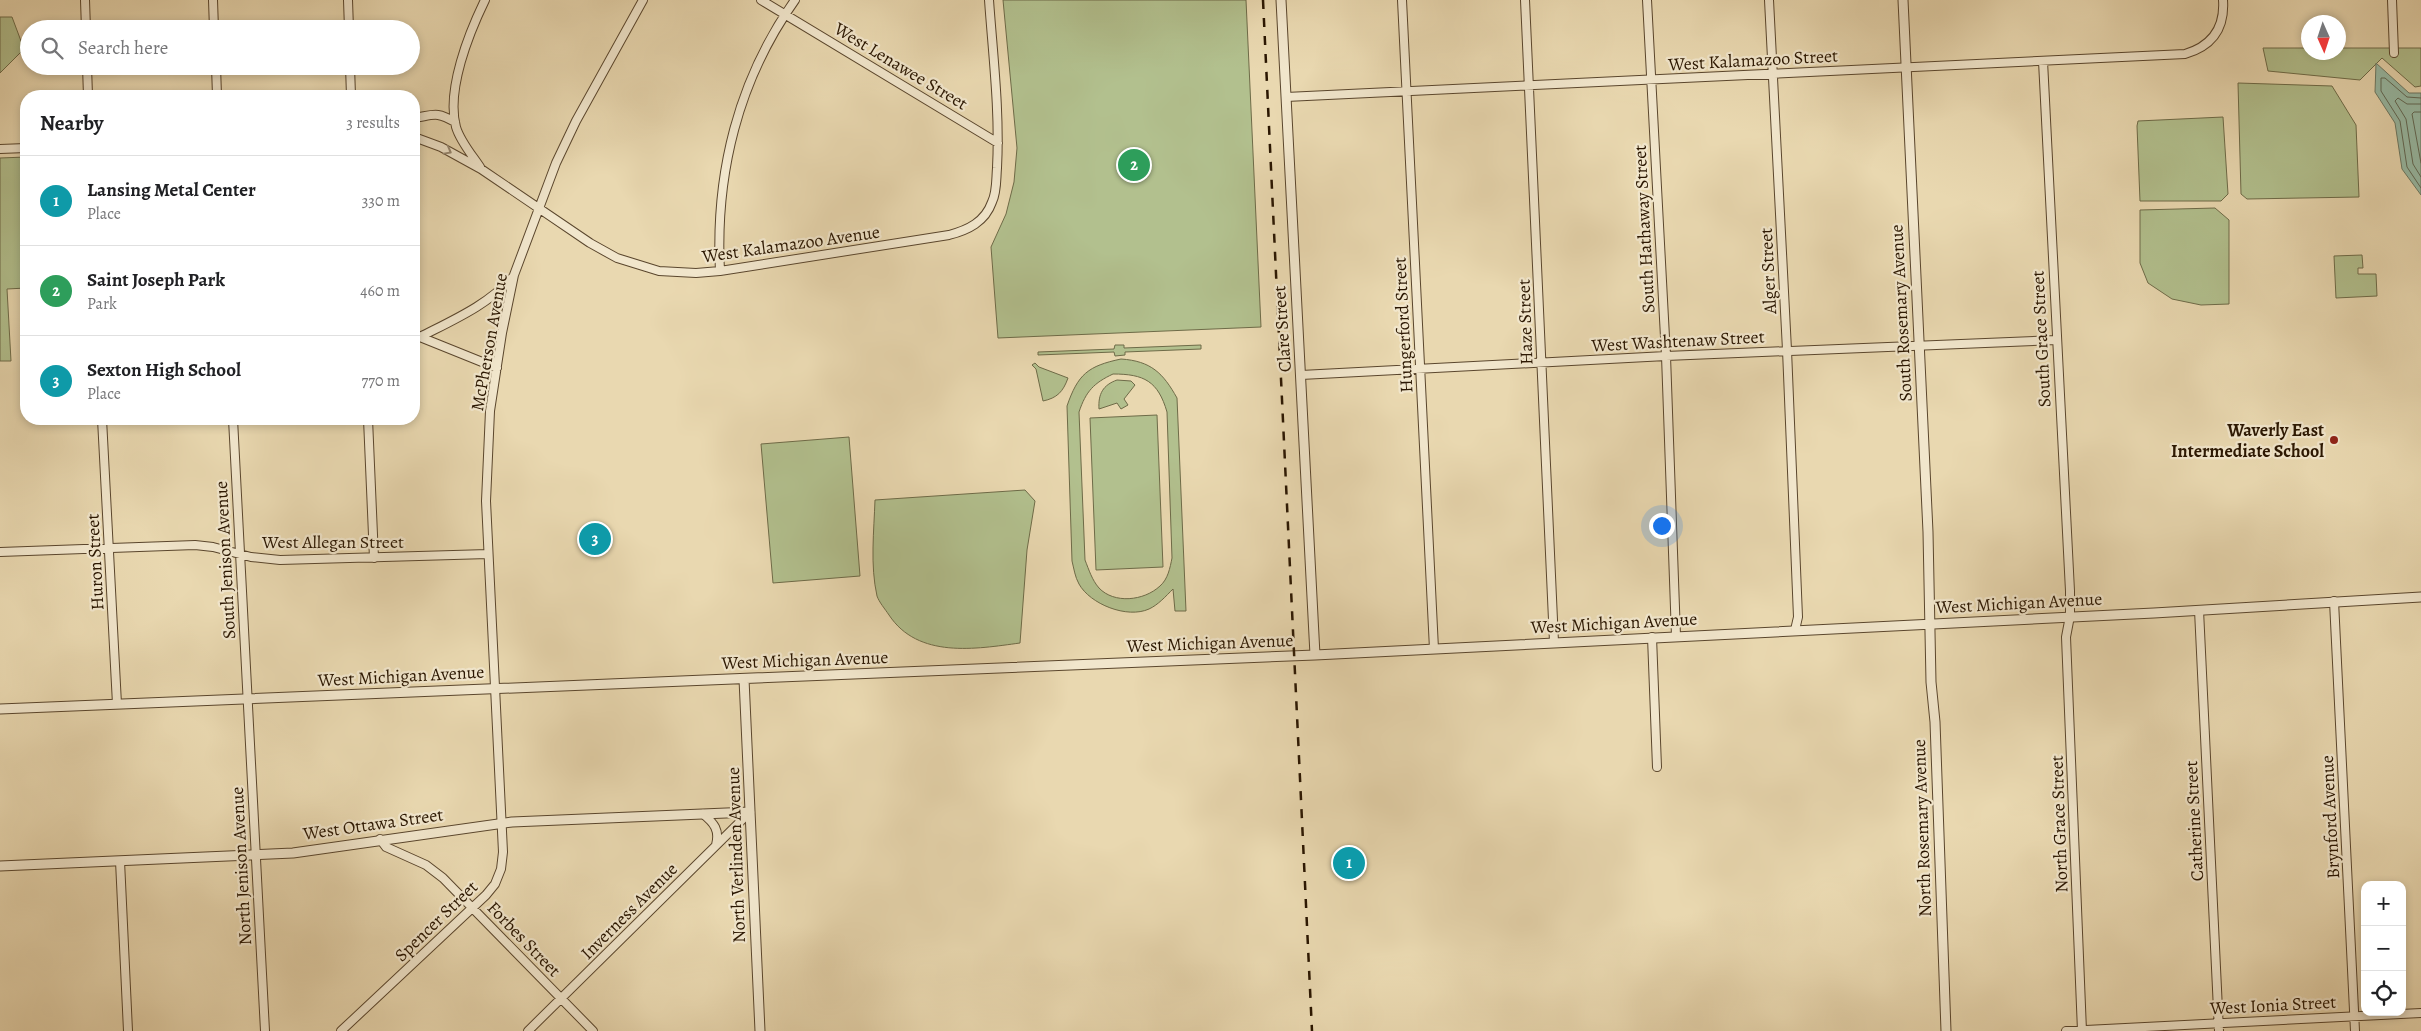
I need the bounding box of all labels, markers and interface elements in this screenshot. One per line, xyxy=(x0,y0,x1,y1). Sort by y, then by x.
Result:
north arrow xyxy=(2301,15,2346,60)
street label: West Lenawee Street xyxy=(829,16,972,115)
search box xyxy=(20,20,420,75)
icon: search xyxy=(38,34,66,62)
text: Search here xyxy=(78,35,168,61)
street label: West Kalamazoo Street xyxy=(1667,44,1839,76)
text: Nearby xyxy=(40,109,103,137)
text: 3 results xyxy=(346,112,400,134)
one-way arrow xyxy=(443,144,452,154)
street label: South Hathaway Street xyxy=(1628,144,1660,314)
pin: 2 xyxy=(1118,146,1150,184)
text: Lansing Metal Center xyxy=(87,177,256,203)
text: 1 xyxy=(53,190,59,212)
text: 330 m xyxy=(362,190,400,212)
text: Place xyxy=(87,203,121,225)
street label: West Kalamazoo Avenue xyxy=(700,220,881,268)
street label: South Rosemary Avenue xyxy=(1884,224,1918,402)
street label: Alger Street xyxy=(1754,227,1782,316)
street label: Hungerford Street xyxy=(1387,256,1419,394)
text: Saint Joseph Park xyxy=(87,267,225,293)
street label: South Grace Street xyxy=(2025,270,2057,408)
street label: McPherson Avenue xyxy=(465,271,513,413)
street label: Haze Street xyxy=(1512,279,1538,365)
text: 2 xyxy=(52,280,60,302)
text: 460 m xyxy=(360,280,400,302)
street label: Clare Street xyxy=(1267,285,1297,373)
text: Park xyxy=(87,293,117,315)
street label: West Washtenaw Street xyxy=(1590,324,1765,358)
text: Sexton High School xyxy=(87,357,241,383)
text: 3 xyxy=(53,370,59,392)
text: 770 m xyxy=(362,370,400,392)
text: Place xyxy=(87,383,121,405)
place label: Waverly East Intermediate School xyxy=(2171,418,2324,463)
marker: Waverly East Intermediate School xyxy=(2328,434,2340,446)
street label: South Jenison Avenue xyxy=(209,480,241,640)
street label: Huron Street xyxy=(80,513,110,611)
your location xyxy=(1649,513,1675,539)
pin: 3 xyxy=(579,520,611,558)
street label: West Allegan Street xyxy=(261,530,404,554)
street label: West Michigan Avenue xyxy=(1934,587,2103,619)
street label: West Michigan Avenue xyxy=(1529,607,1698,639)
street label: West Michigan Avenue xyxy=(1125,628,1294,658)
street label: West Michigan Avenue xyxy=(720,645,889,675)
street label: West Michigan Avenue xyxy=(316,660,485,692)
street label: North Rosemary Avenue xyxy=(1907,739,1937,917)
street label: North Grace Street xyxy=(2045,755,2073,893)
street label: Brynford Avenue xyxy=(2315,755,2345,879)
street label: Catherine Street xyxy=(2179,760,2209,882)
street label: North Verlinden Avenue xyxy=(721,767,751,943)
street label: North Jenison Avenue xyxy=(225,786,257,946)
street label: West Ottawa Street xyxy=(300,802,445,846)
pin: 1 xyxy=(1333,844,1365,882)
street label: Inverness Avenue xyxy=(575,857,683,965)
street label: Spencer Street xyxy=(389,875,483,967)
map controls xyxy=(2361,881,2406,1016)
button: + xyxy=(2361,881,2406,926)
street label: Forbes Street xyxy=(482,896,566,982)
button: − xyxy=(2361,926,2406,971)
button: locate xyxy=(2361,971,2406,1016)
street label: West Ionia Street xyxy=(2208,990,2337,1020)

